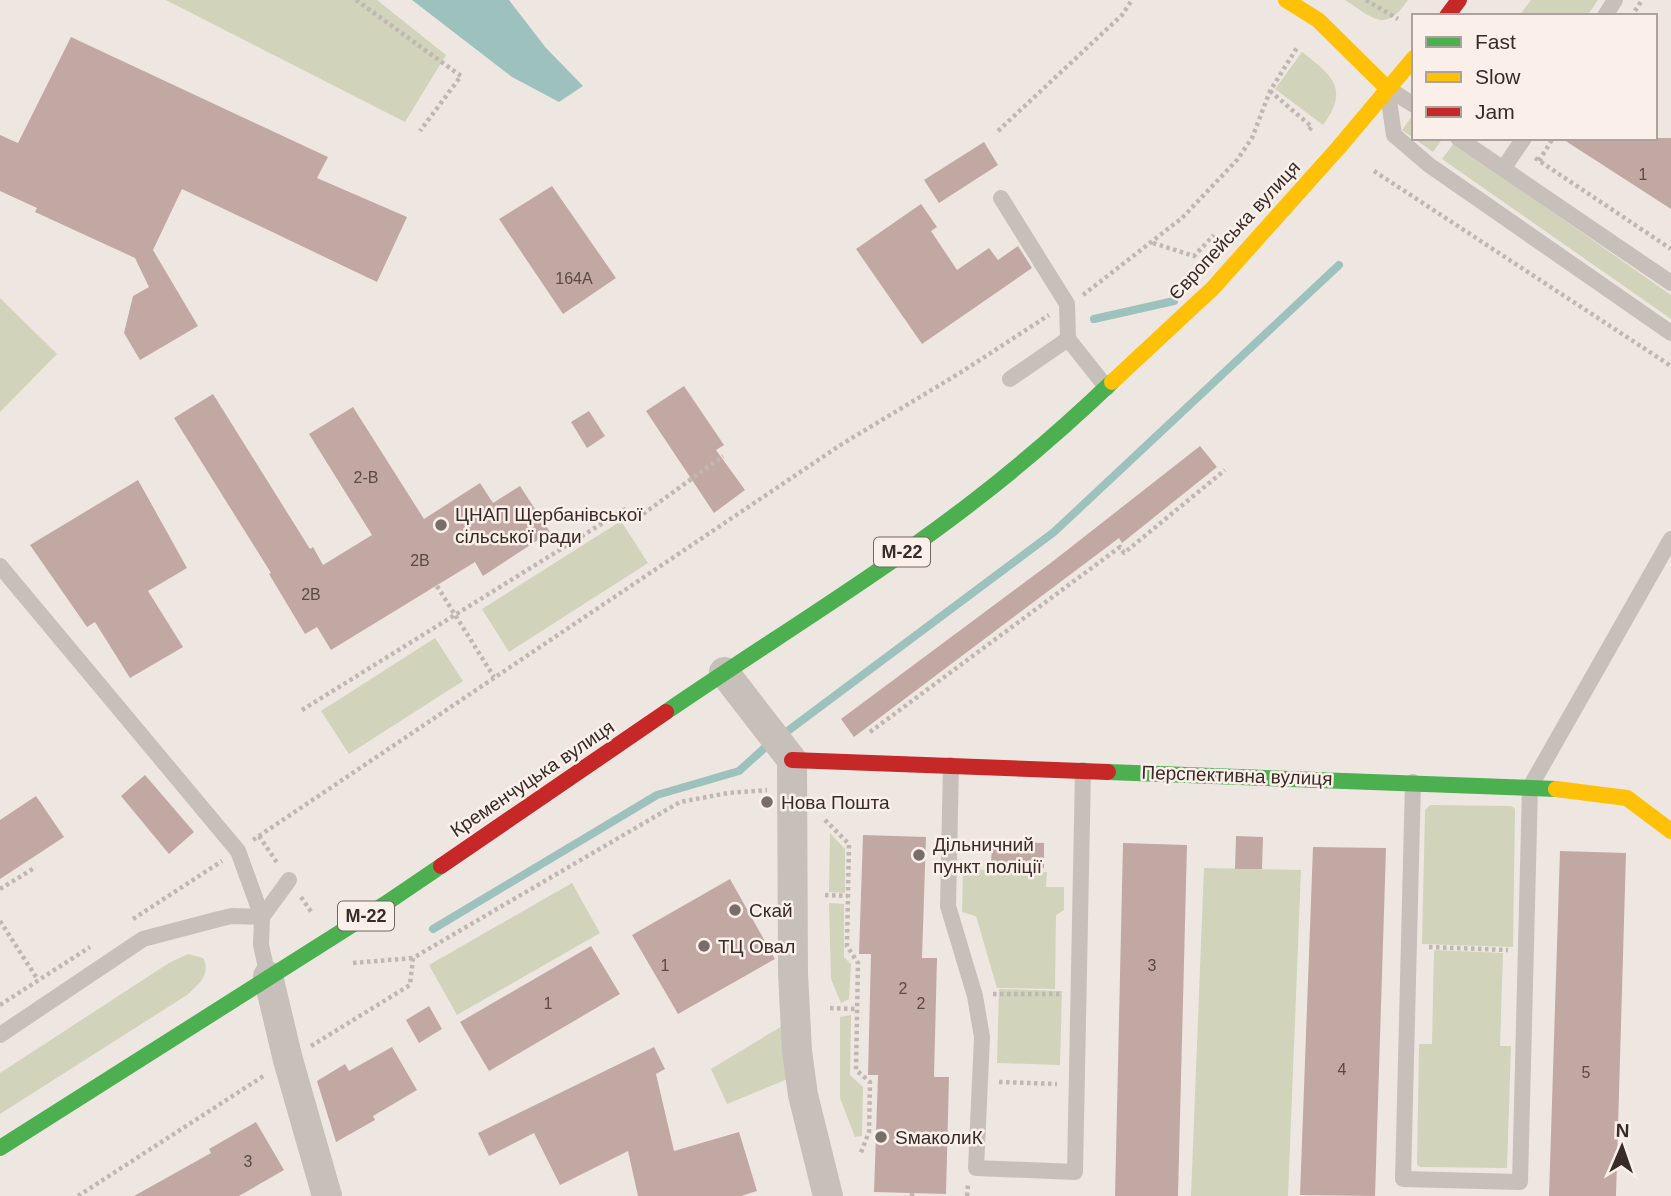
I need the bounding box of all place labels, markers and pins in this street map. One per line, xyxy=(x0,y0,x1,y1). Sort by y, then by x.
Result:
place label: ЦНАП Щербанівської сільської ради xyxy=(455,504,643,547)
marker: ЦНАП Щербанівської сільської ради xyxy=(433,517,449,533)
place label: Нова Пошта xyxy=(781,792,890,813)
marker: Нова Пошта xyxy=(759,794,775,810)
place label: Дільничний пункт поліції xyxy=(933,834,1043,877)
marker: Дільничний пункт поліції xyxy=(911,847,927,863)
place label: Скай xyxy=(749,900,793,921)
marker: Скай xyxy=(727,902,743,918)
place label: ТЦ Овал xyxy=(718,936,795,957)
marker: ТЦ Овал xyxy=(696,938,712,954)
place label: SмаколиК xyxy=(895,1127,983,1148)
marker: SмаколиК xyxy=(873,1129,889,1145)

